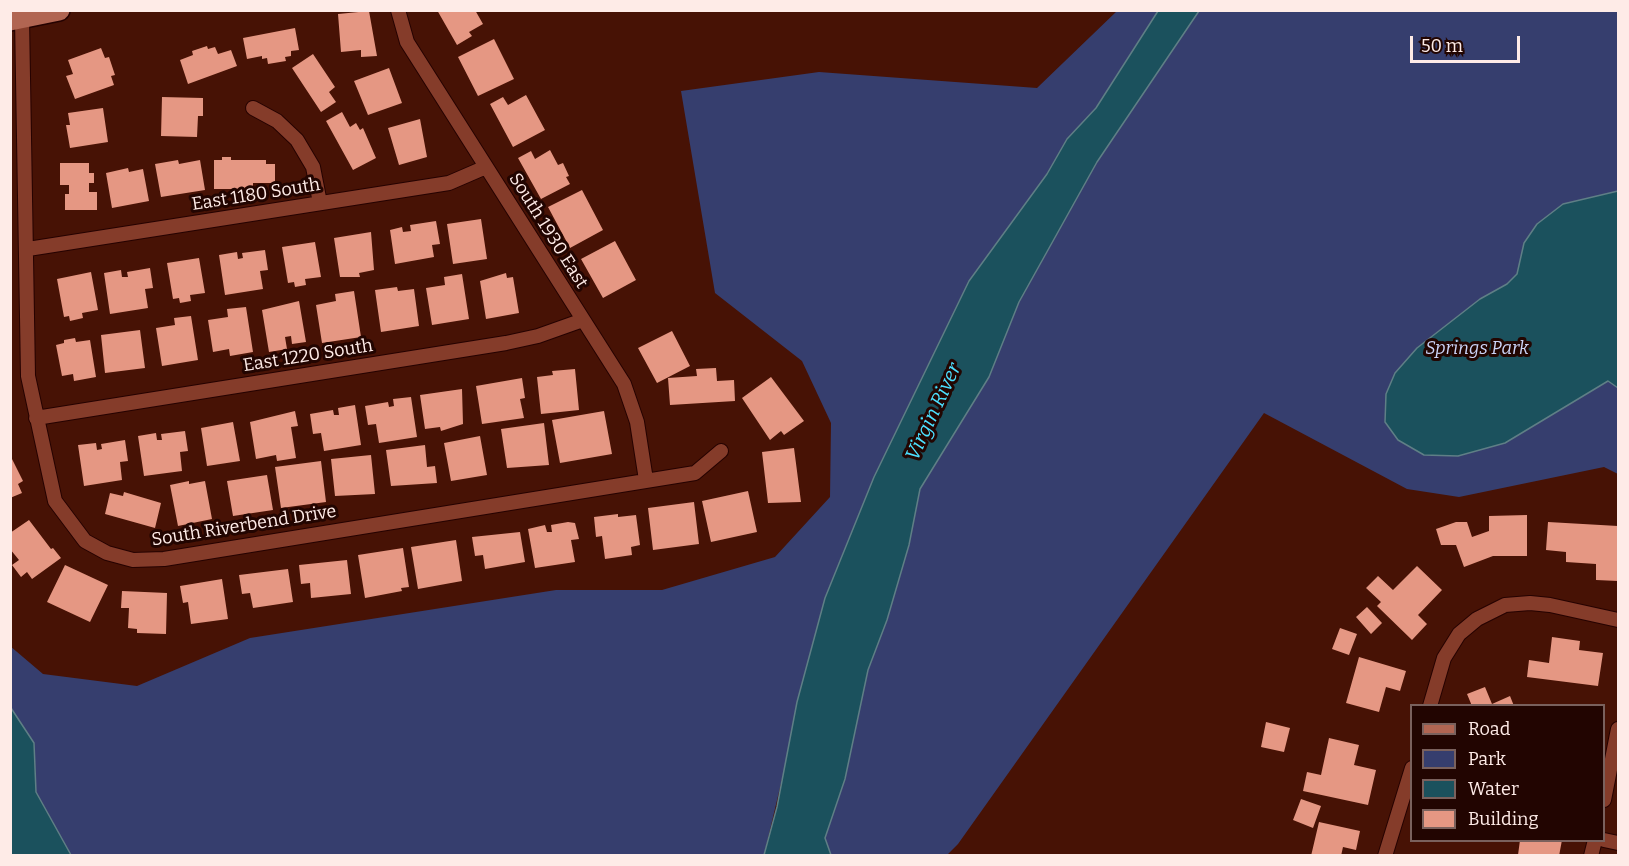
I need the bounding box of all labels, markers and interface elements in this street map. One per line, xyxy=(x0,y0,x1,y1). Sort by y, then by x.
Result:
scale bar xyxy=(1413,24,1522,62)
text: 50 m xyxy=(1421,35,1463,57)
street label: South 1930 East xyxy=(504,169,592,293)
street label: East 1180 South xyxy=(190,174,322,216)
street label: East 1220 South xyxy=(242,335,374,377)
park label: Springs Park xyxy=(1425,338,1529,360)
water label: Virgin River xyxy=(901,359,967,465)
street label: South Riverbend Drive xyxy=(150,501,338,551)
legend xyxy=(1410,704,1605,842)
text: Road xyxy=(1468,718,1510,740)
text: Park xyxy=(1468,748,1506,770)
text: Water xyxy=(1468,778,1519,800)
text: Building xyxy=(1468,808,1539,830)

